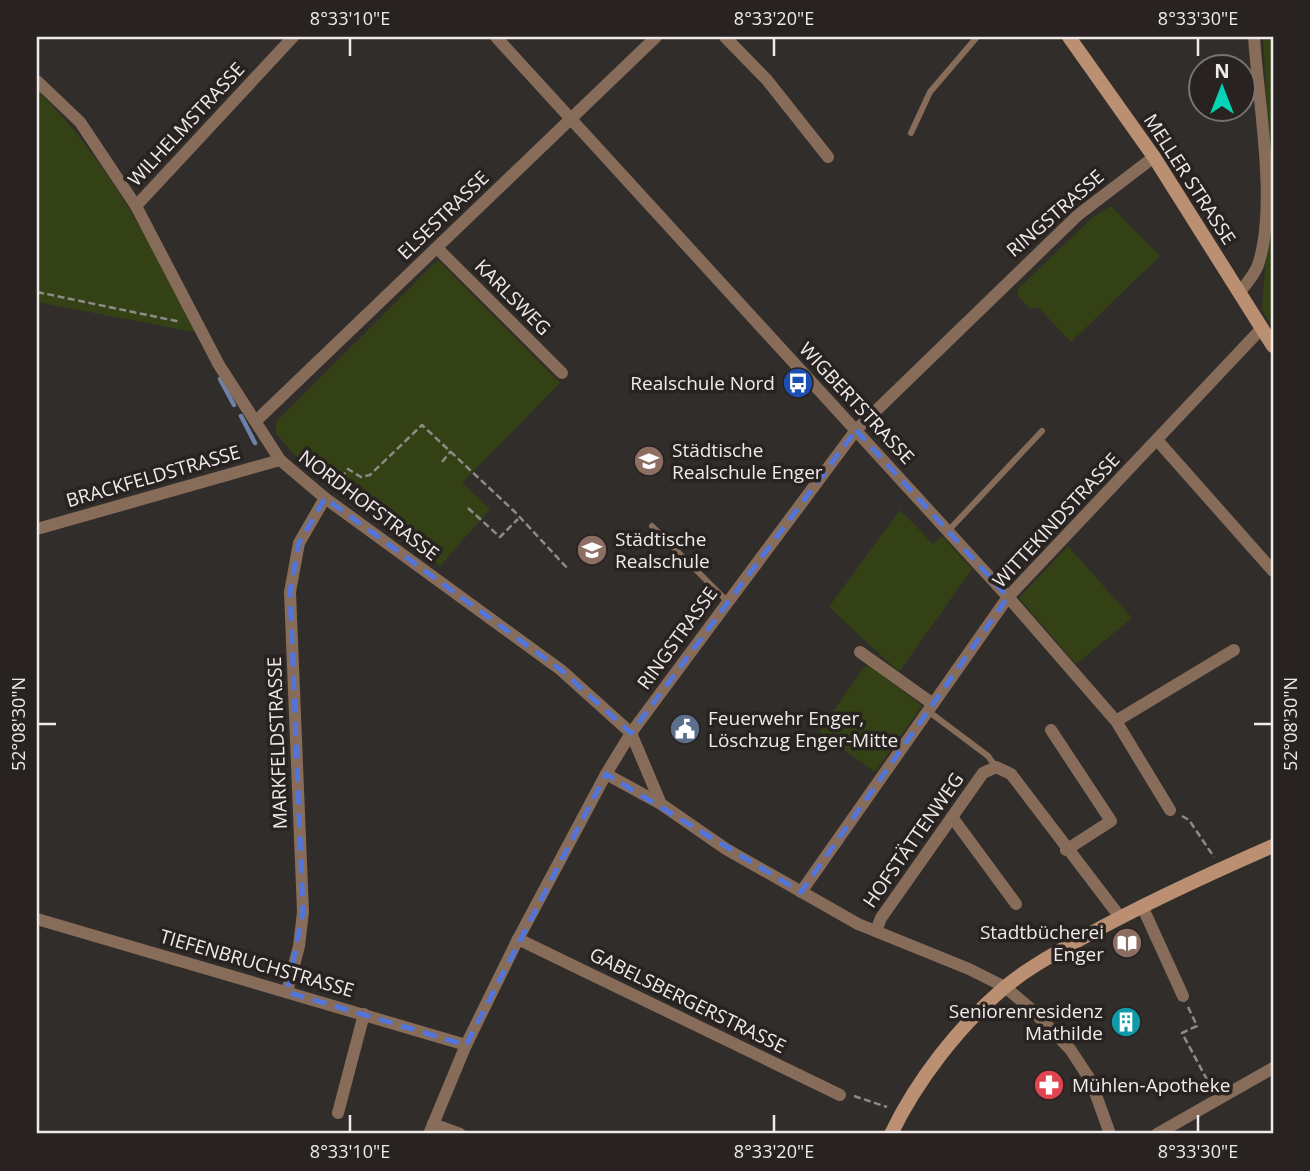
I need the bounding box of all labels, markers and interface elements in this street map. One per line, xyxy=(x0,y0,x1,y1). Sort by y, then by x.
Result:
text: 8°33'10"E xyxy=(310,6,390,30)
text: 8°33'20"E xyxy=(734,6,814,30)
text: 8°33'30"E xyxy=(1158,6,1238,30)
north arrow xyxy=(1188,52,1258,122)
street label: WILHELMSTRASSE xyxy=(122,56,250,192)
text: N xyxy=(1214,58,1230,84)
street label: MELLER STRASSE xyxy=(1138,109,1242,249)
street label: RINGSTRASSE xyxy=(1001,163,1109,263)
street label: ELSESTRASSE xyxy=(392,165,494,265)
street label: KARLSWEG xyxy=(469,253,557,341)
street label: WIGBERTSTRASSE xyxy=(794,336,920,470)
bus stop icon: Realschule Nord xyxy=(781,366,815,400)
place label: Realschule Nord xyxy=(630,370,775,396)
place label: Städtische Realschule Enger xyxy=(672,437,823,485)
street label: BRACKFELDSTRASSE xyxy=(63,439,243,513)
street label: NORDHOFSTRASSE xyxy=(294,444,444,566)
school or university icon: Städtische Realschule Enger xyxy=(632,444,666,478)
street label: WITTEKINDSTRASSE xyxy=(987,447,1125,593)
place label: Städtische Realschule xyxy=(615,526,710,574)
school or university icon: Städtische Realschule xyxy=(575,533,609,567)
street label: RINGSTRASSE xyxy=(631,581,723,695)
street label: MARKFELDSTRASSE xyxy=(261,656,293,830)
text: 52°08'30"N xyxy=(6,677,30,771)
text: 52°08'30"N xyxy=(1278,677,1302,771)
place label: Feuerwehr Enger, Löschzug Enger-Mitte xyxy=(708,705,898,753)
public building icon: Feuerwehr Enger, Löschzug Enger-Mitte xyxy=(668,712,702,746)
street label: HOFSTÄTTENWEG xyxy=(857,767,969,913)
place label: Stadtbücherei Enger xyxy=(980,919,1104,967)
street label: TIEFENBRUCHSTRASSE xyxy=(157,923,357,1003)
library icon: Stadtbücherei Enger xyxy=(1110,926,1144,960)
street label: GABELSBERGERSTRASSE xyxy=(585,941,791,1059)
place label: Seniorenresidenz Mathilde xyxy=(949,998,1103,1046)
building icon: Seniorenresidenz Mathilde xyxy=(1109,1005,1143,1039)
pharmacy icon: Mühlen-Apotheke xyxy=(1032,1068,1066,1102)
place label: Mühlen-Apotheke xyxy=(1072,1072,1230,1098)
text: 8°33'10"E xyxy=(310,1139,390,1163)
text: 8°33'20"E xyxy=(734,1139,814,1163)
text: 8°33'30"E xyxy=(1158,1139,1238,1163)

